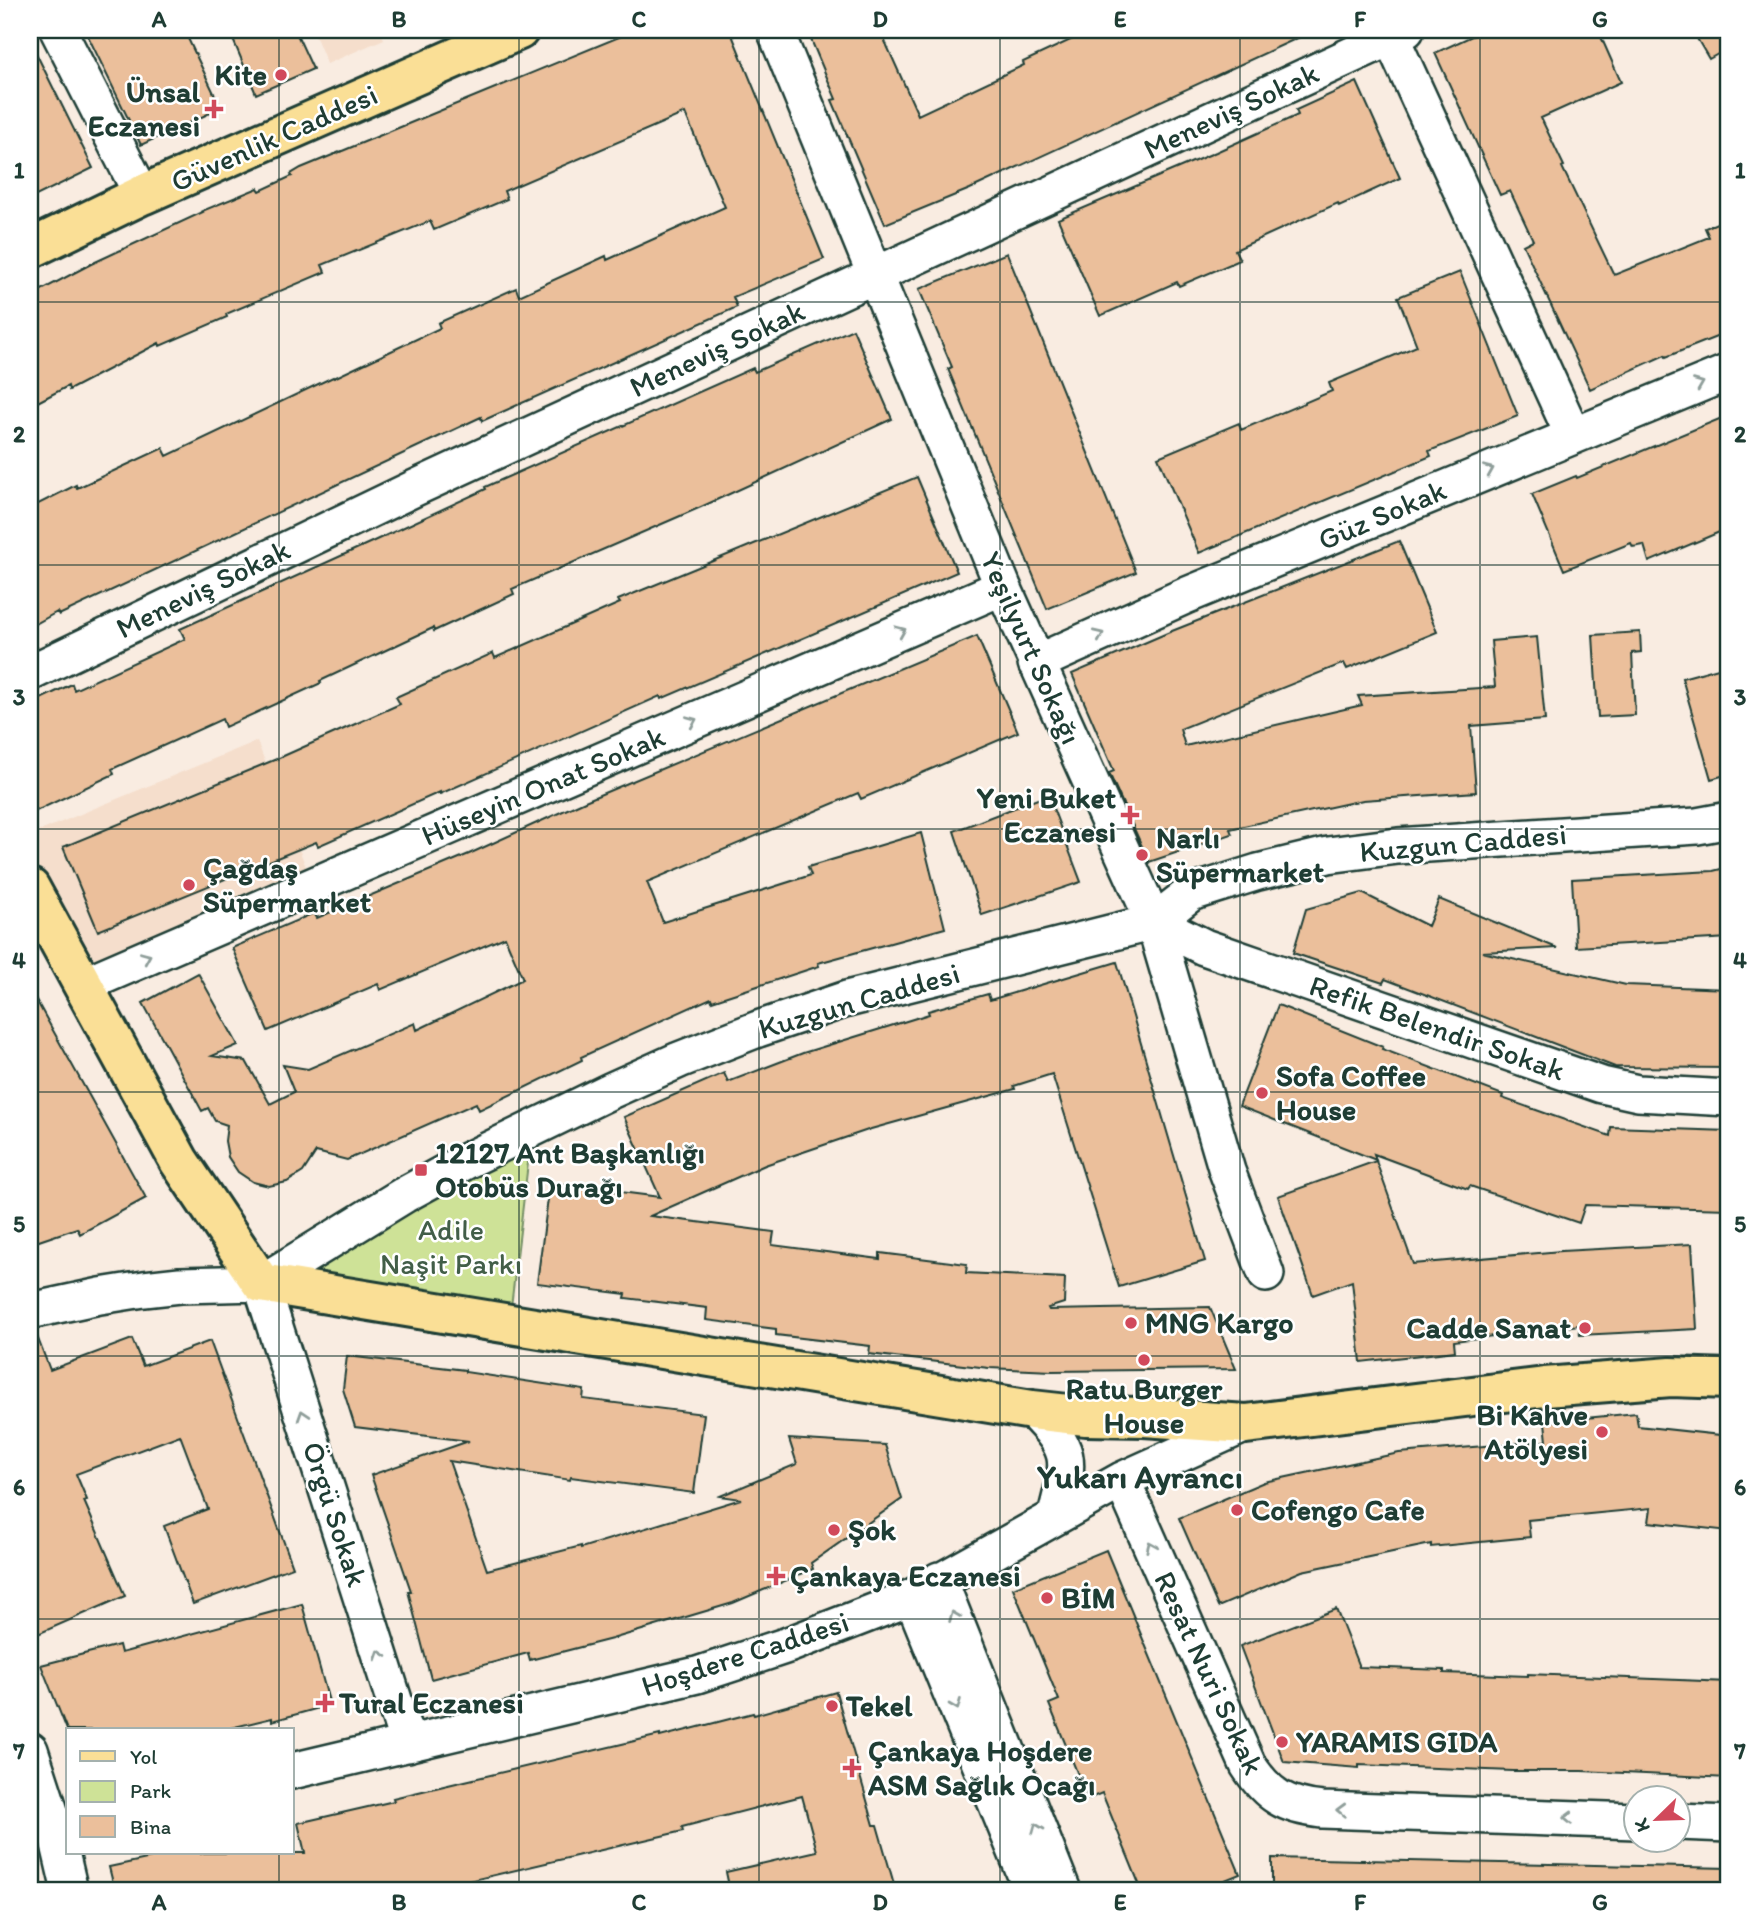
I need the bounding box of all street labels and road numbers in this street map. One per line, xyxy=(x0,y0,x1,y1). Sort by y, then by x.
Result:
street label: Meneviş Sokak xyxy=(1137,54,1325,167)
street label: Güvenlik Caddesi xyxy=(165,75,383,200)
street label: Meneviş Sokak xyxy=(623,292,811,405)
street label: Güz Sokak xyxy=(1312,471,1452,558)
street label: Meneviş Sokak xyxy=(110,530,296,647)
street label: Yeşilyurt Sokağı xyxy=(972,546,1090,750)
street label: Hüseyin Onat Sokak xyxy=(416,717,670,854)
street label: Kuzgun Caddesi xyxy=(1358,815,1568,870)
street label: Kuzgun Caddesi xyxy=(754,954,964,1047)
street label: Refik Belendir Sokak xyxy=(1305,966,1570,1089)
street label: Örgü Sokak xyxy=(295,1437,376,1591)
street label: Resat Nuri Sokak xyxy=(1146,1565,1273,1780)
street label: Hoşdere Caddesi xyxy=(636,1603,853,1704)

